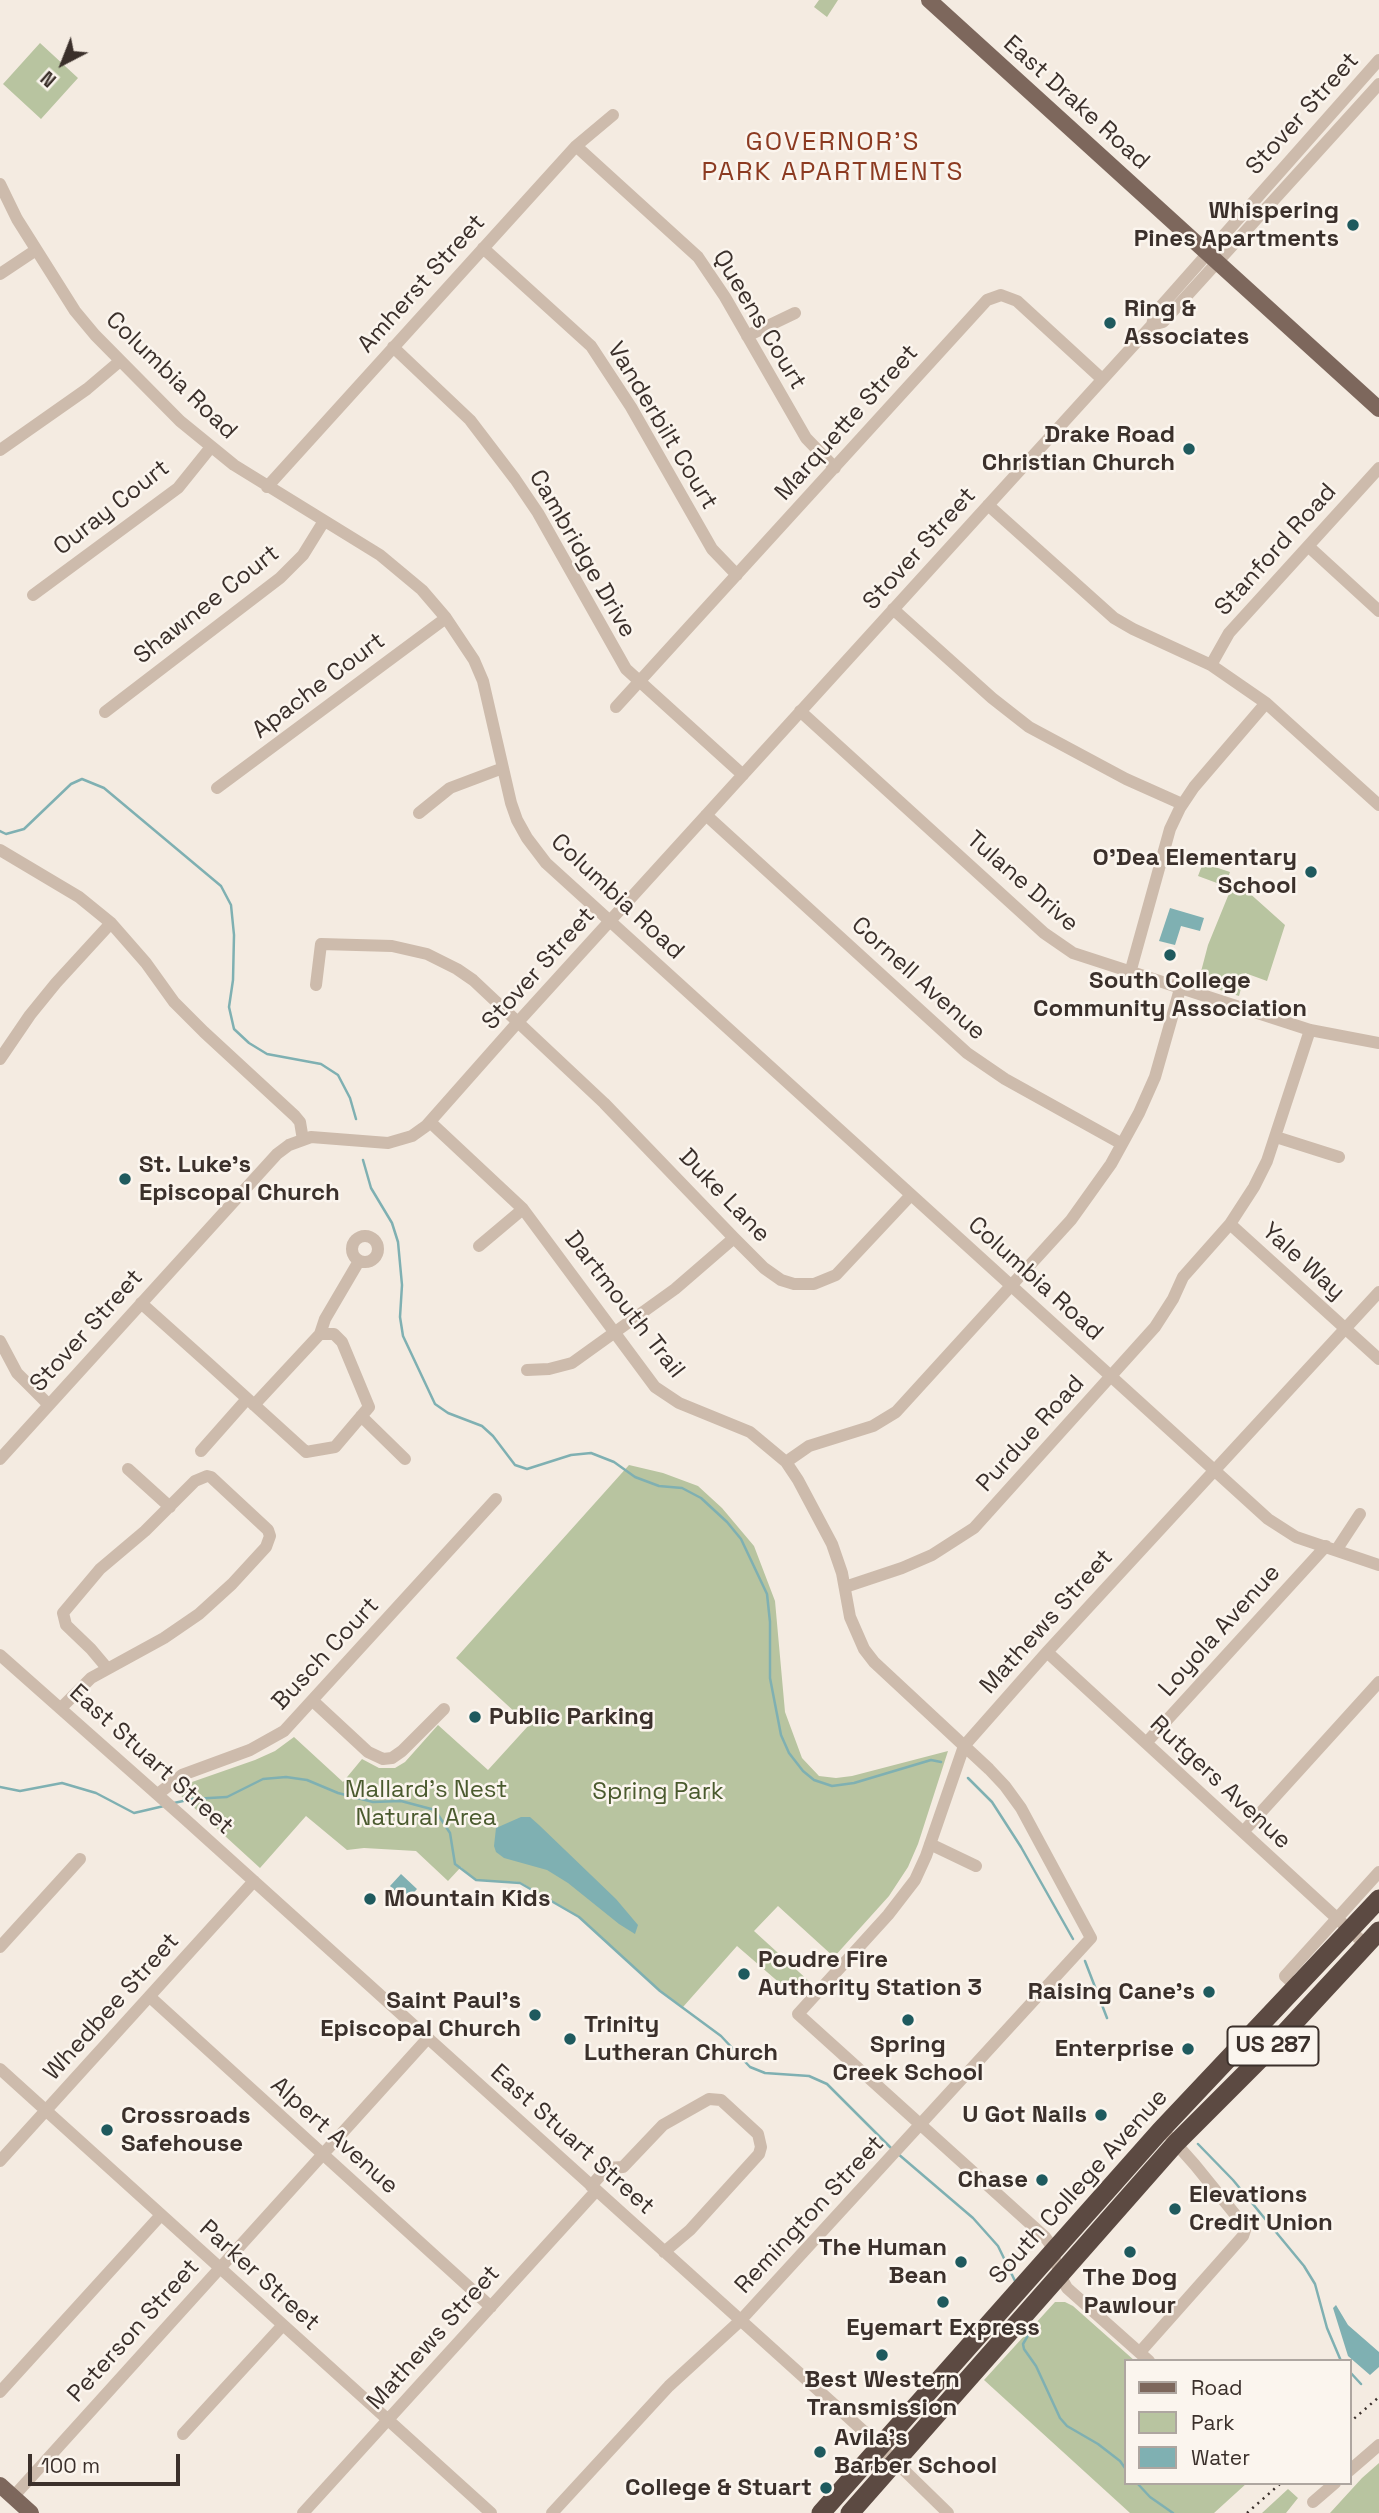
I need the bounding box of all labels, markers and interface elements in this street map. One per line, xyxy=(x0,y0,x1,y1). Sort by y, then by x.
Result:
north arrow xyxy=(28,28,98,98)
street label: East Drake Road xyxy=(997,30,1155,176)
street label: Stover Street xyxy=(1240,47,1366,181)
text: N xyxy=(36,65,62,93)
district label: GOVERNOR'S PARK APARTMENTS xyxy=(703,127,963,188)
place label: Whispering Pines Apartments xyxy=(1134,197,1339,253)
street label: Amherst Street xyxy=(352,209,492,359)
marker: Whispering Pines Apartments xyxy=(1345,217,1361,233)
street label: Queens Court xyxy=(706,245,812,395)
place label: Ring & Associates xyxy=(1124,295,1249,351)
street label: Columbia Road xyxy=(99,306,243,446)
marker: Ring & Associates xyxy=(1102,315,1118,331)
street label: Vanderbilt Court xyxy=(601,337,723,515)
street label: Marquette Street xyxy=(769,339,925,507)
place label: Drake Road Christian Church xyxy=(982,421,1175,477)
marker: Drake Road Christian Church xyxy=(1181,441,1197,457)
street label: Ouray Court xyxy=(48,454,176,562)
street label: Cambridge Drive xyxy=(522,465,642,643)
street label: Stanford Road xyxy=(1209,478,1343,622)
street label: Stover Street xyxy=(857,482,983,616)
street label: Shawnee Court xyxy=(129,539,285,671)
street label: Apache Court xyxy=(247,627,391,745)
street label: Tulane Drive xyxy=(960,825,1084,939)
street label: Columbia Road xyxy=(544,828,690,966)
place label: O'Dea Elementary School xyxy=(1092,844,1297,900)
marker: O'Dea Elementary School xyxy=(1303,864,1319,880)
street label: Stover Street xyxy=(476,902,602,1036)
street label: Cornell Avenue xyxy=(845,911,991,1047)
marker: South College Community Association xyxy=(1162,947,1178,963)
place label: South College Community Association xyxy=(1033,967,1307,1023)
street label: Duke Lane xyxy=(672,1143,776,1249)
place label: St. Luke's Episcopal Church xyxy=(139,1151,340,1207)
marker: St. Luke's Episcopal Church xyxy=(117,1171,133,1187)
street label: Columbia Road xyxy=(962,1211,1108,1347)
street label: Yale Way xyxy=(1256,1217,1350,1307)
street label: Dartmouth Trail xyxy=(558,1226,690,1384)
street label: Stover Street xyxy=(24,1264,150,1398)
street label: Purdue Road xyxy=(971,1370,1091,1498)
street label: Mathews Street xyxy=(974,1544,1120,1700)
street label: Loyola Avenue xyxy=(1153,1559,1287,1703)
street label: Busch Court xyxy=(267,1592,385,1716)
street label: East Stuart Street xyxy=(63,1679,239,1841)
place label: Public Parking xyxy=(489,1703,654,1731)
marker: Public Parking xyxy=(467,1709,483,1725)
street label: Rutgers Avenue xyxy=(1143,1710,1297,1856)
park label: Mallard's Nest Natural Area xyxy=(345,1776,507,1832)
park label: Spring Park xyxy=(592,1778,724,1806)
place label: Mountain Kids xyxy=(384,1885,550,1913)
marker: Mountain Kids xyxy=(362,1891,378,1907)
street label: Whedbee Street xyxy=(38,1927,186,2087)
place label: Poudre Fire Authority Station 3 xyxy=(758,1946,982,2002)
marker: Poudre Fire Authority Station 3 xyxy=(736,1966,752,1982)
place label: Raising Cane's xyxy=(1028,1978,1195,2006)
marker: Raising Cane's xyxy=(1201,1984,1217,2000)
place label: Saint Paul's Episcopal Church xyxy=(320,1987,521,2043)
marker: Saint Paul's Episcopal Church xyxy=(527,2007,543,2023)
place label: Trinity Lutheran Church xyxy=(584,2011,778,2067)
marker: Spring Creek School xyxy=(900,2012,916,2028)
road number: US 287 xyxy=(1228,2026,1318,2066)
marker: Trinity Lutheran Church xyxy=(562,2031,578,2047)
place label: Spring Creek School xyxy=(832,2031,984,2087)
place label: Enterprise xyxy=(1055,2035,1174,2063)
marker: Enterprise xyxy=(1180,2041,1196,2057)
street label: East Stuart Street xyxy=(484,2059,660,2221)
street label: Alpert Avenue xyxy=(264,2071,404,2201)
street label: South College Avenue xyxy=(984,2083,1174,2291)
place label: U Got Nails xyxy=(962,2101,1087,2129)
place label: Crossroads Safehouse xyxy=(121,2102,251,2158)
marker: U Got Nails xyxy=(1093,2107,1109,2123)
marker: Crossroads Safehouse xyxy=(99,2122,115,2138)
street label: Remington Street xyxy=(729,2130,891,2300)
place label: Chase xyxy=(958,2166,1028,2194)
marker: Chase xyxy=(1034,2172,1050,2188)
place label: Elevations Credit Union xyxy=(1189,2181,1333,2237)
marker: Elevations Credit Union xyxy=(1167,2201,1183,2217)
street label: Parker Street xyxy=(193,2214,325,2338)
place label: The Human Bean xyxy=(818,2234,947,2290)
marker: The Dog Pawlour xyxy=(1122,2244,1138,2260)
street label: Peterson Street xyxy=(62,2253,206,2409)
marker: The Human Bean xyxy=(953,2254,969,2270)
street label: Mathews Street xyxy=(361,2260,507,2416)
place label: The Dog Pawlour xyxy=(1083,2264,1177,2320)
marker: Eyemart Express xyxy=(935,2294,951,2310)
place label: Eyemart Express xyxy=(846,2314,1040,2342)
marker: Best Western Transmission xyxy=(874,2347,890,2363)
legend xyxy=(1124,2359,1351,2485)
place label: Best Western Transmission xyxy=(804,2366,960,2422)
text: Road xyxy=(1191,2374,1243,2401)
text: Park xyxy=(1191,2409,1235,2436)
place label: Avila's Barber School xyxy=(834,2424,997,2480)
scale bar xyxy=(32,2440,184,2484)
marker: Avila's Barber School xyxy=(812,2444,828,2460)
text: Water xyxy=(1191,2444,1250,2471)
text: 100 m xyxy=(41,2452,100,2479)
place label: College & Stuart xyxy=(625,2474,812,2502)
marker: College & Stuart xyxy=(818,2480,834,2496)

